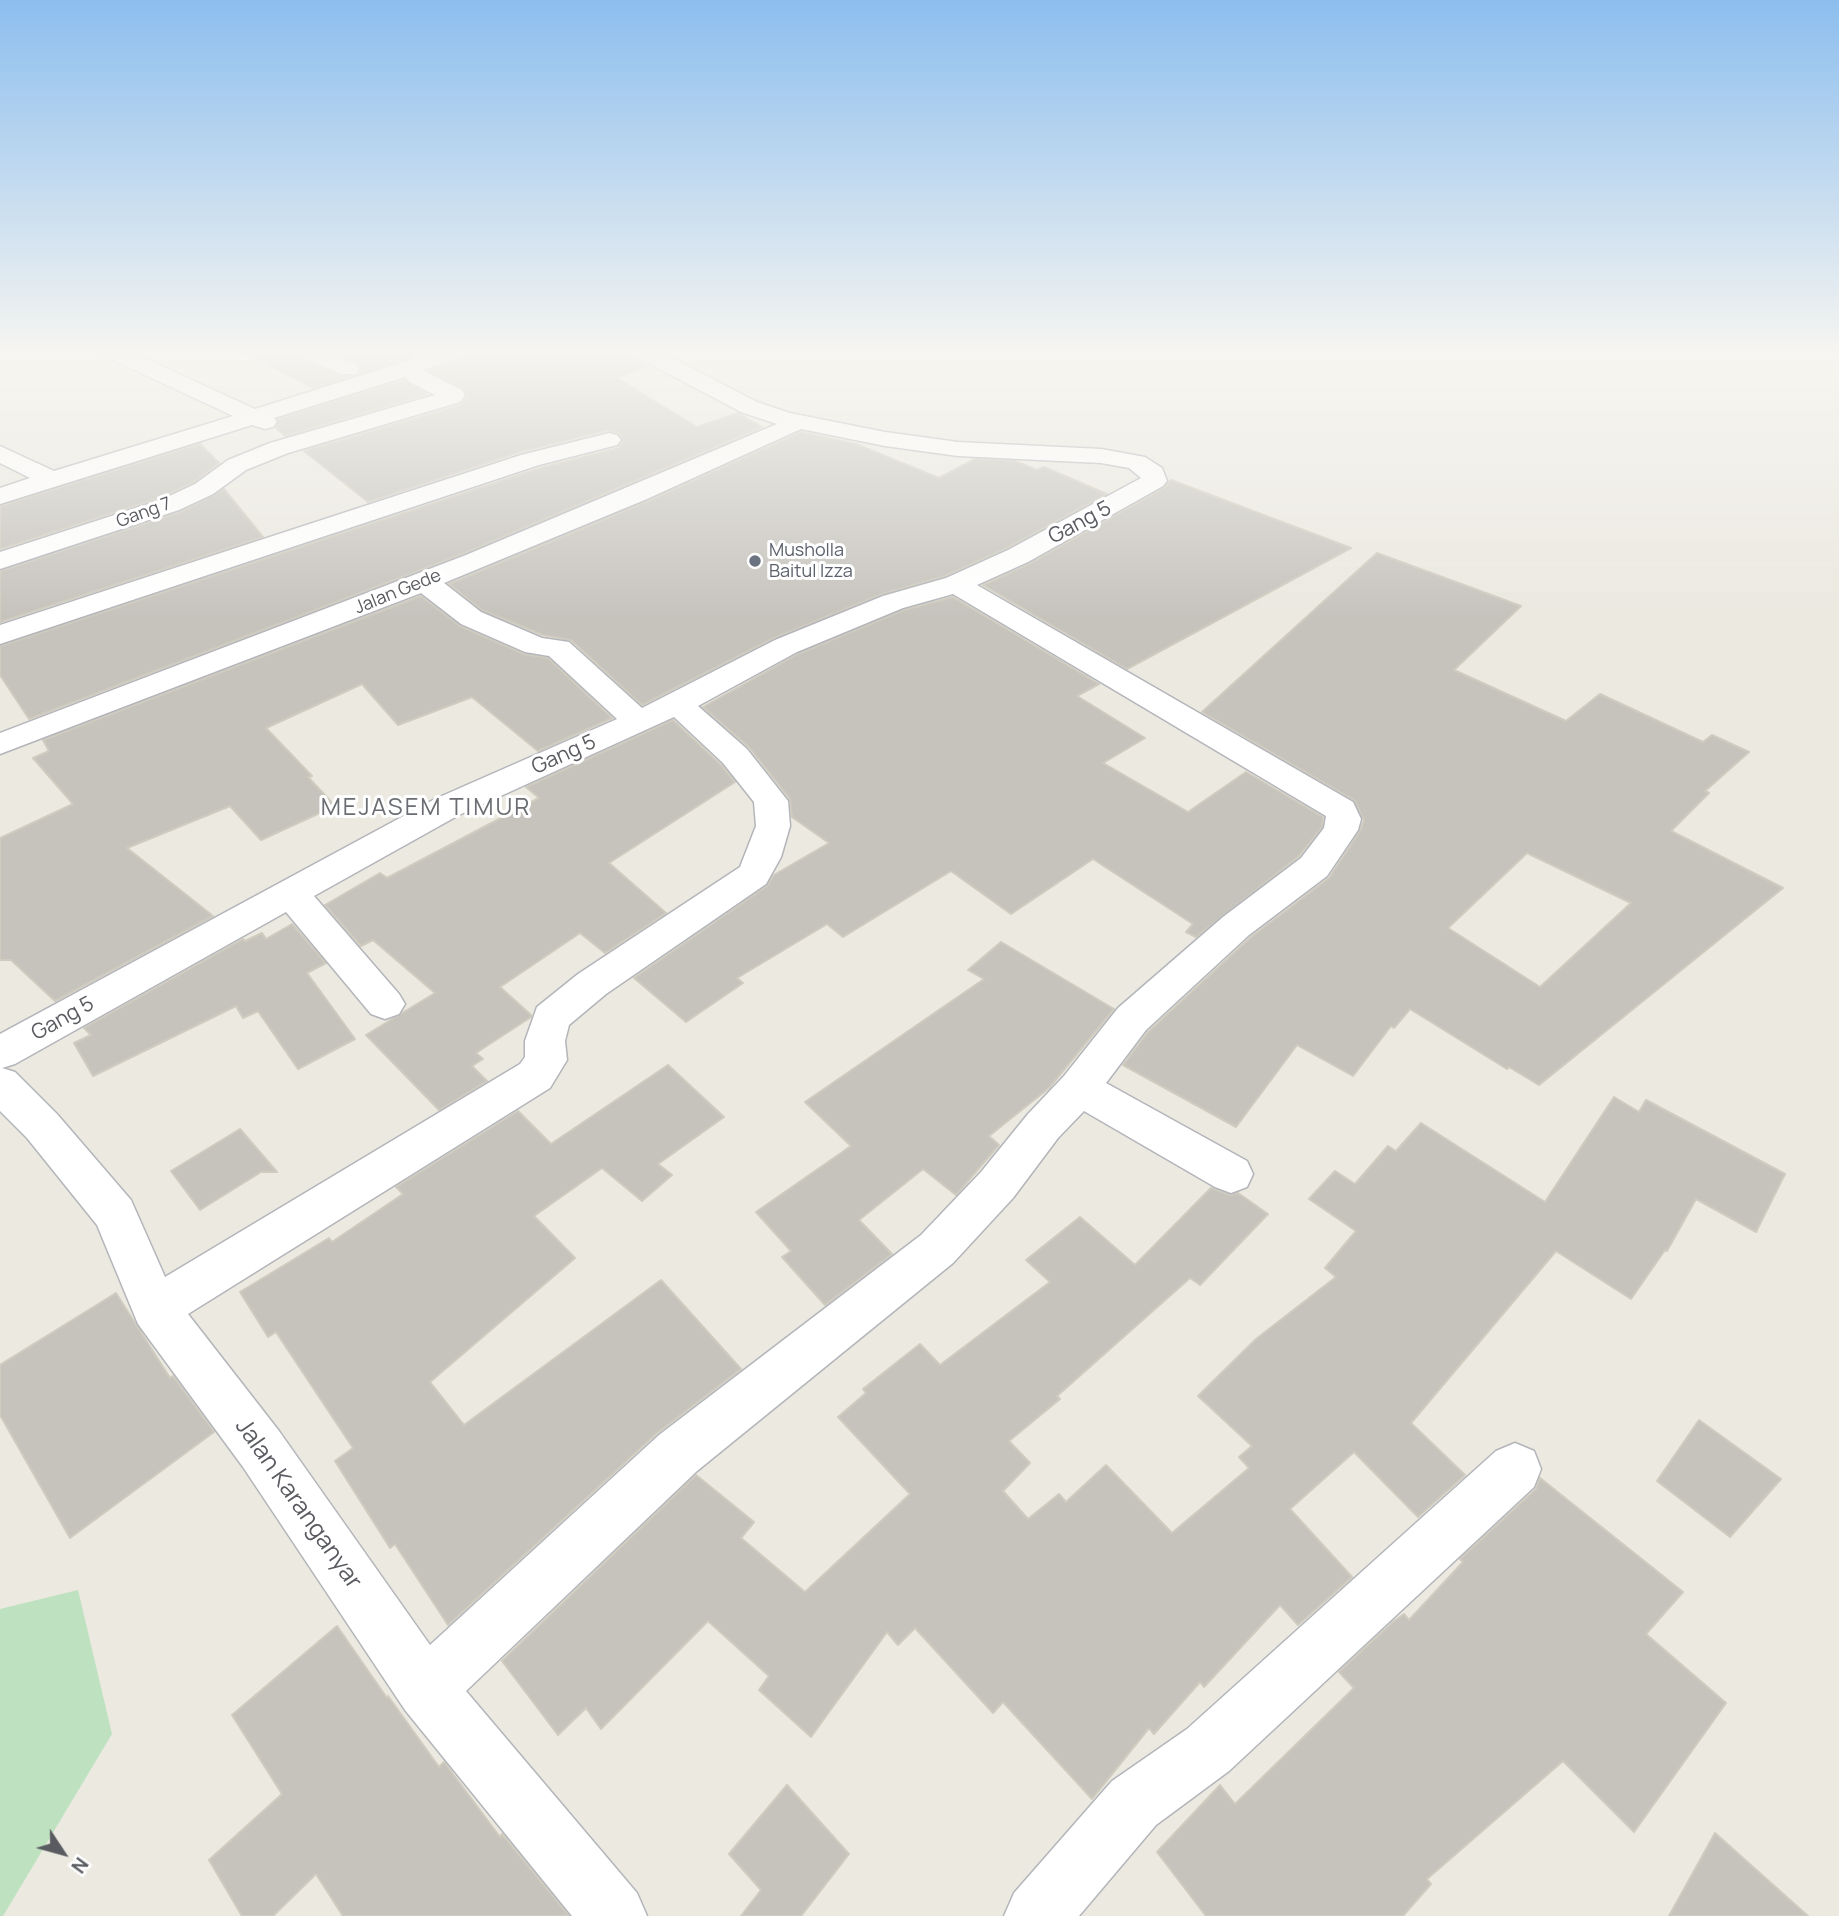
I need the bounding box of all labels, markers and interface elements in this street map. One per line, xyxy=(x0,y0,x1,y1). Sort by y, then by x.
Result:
street label: Gang 7 xyxy=(114,493,174,533)
street label: Gang 5 xyxy=(1044,496,1116,550)
place label: Musholla Baitul Izza xyxy=(769,540,853,582)
marker: Musholla Baitul Izza xyxy=(747,553,763,569)
street label: Jalan Gede xyxy=(352,565,444,619)
street label: Gang 5 xyxy=(528,730,600,780)
district label: MEJASEM TIMUR xyxy=(322,794,530,822)
street label: Gang 5 xyxy=(27,992,99,1046)
street label: Jalan Karanganyar xyxy=(228,1413,368,1595)
north arrow xyxy=(28,1818,98,1888)
text: N xyxy=(65,1852,95,1879)

